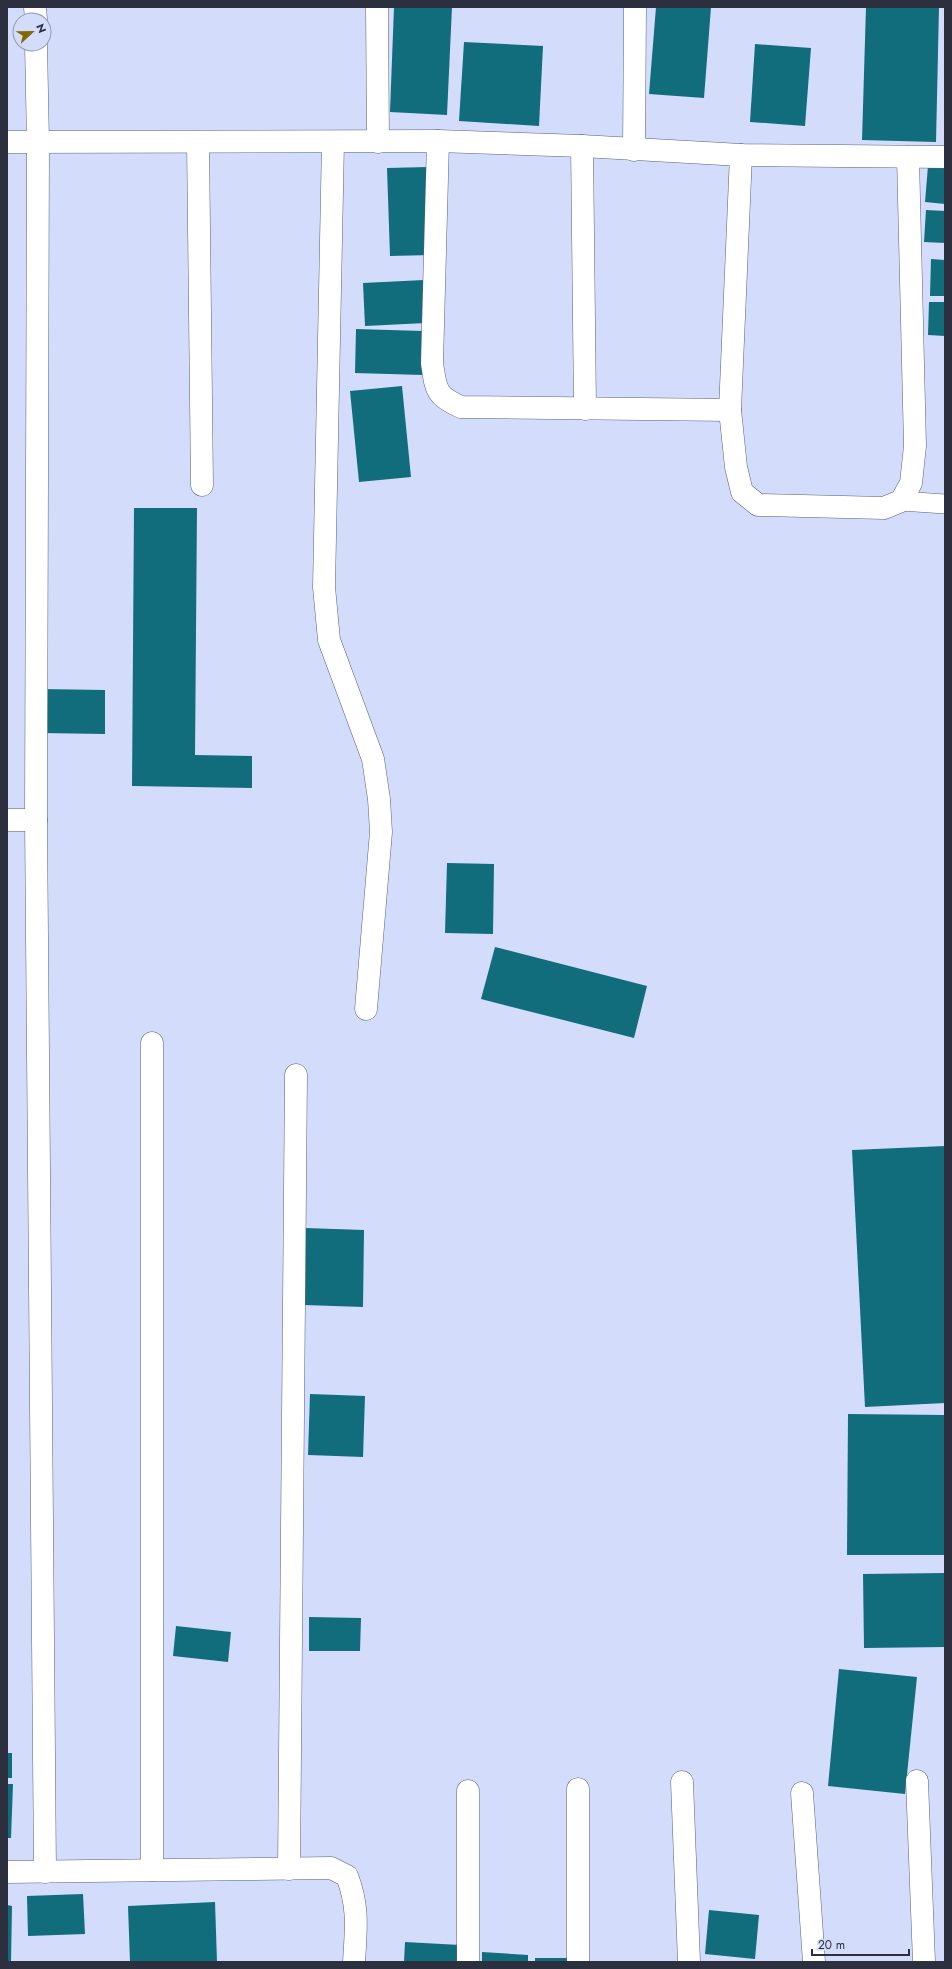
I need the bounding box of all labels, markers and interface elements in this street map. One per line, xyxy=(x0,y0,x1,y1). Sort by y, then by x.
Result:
north arrow xyxy=(12,12,52,52)
text: N xyxy=(32,21,50,35)
scale bar xyxy=(812,1931,909,1957)
text: 20 m xyxy=(818,1936,845,1954)

